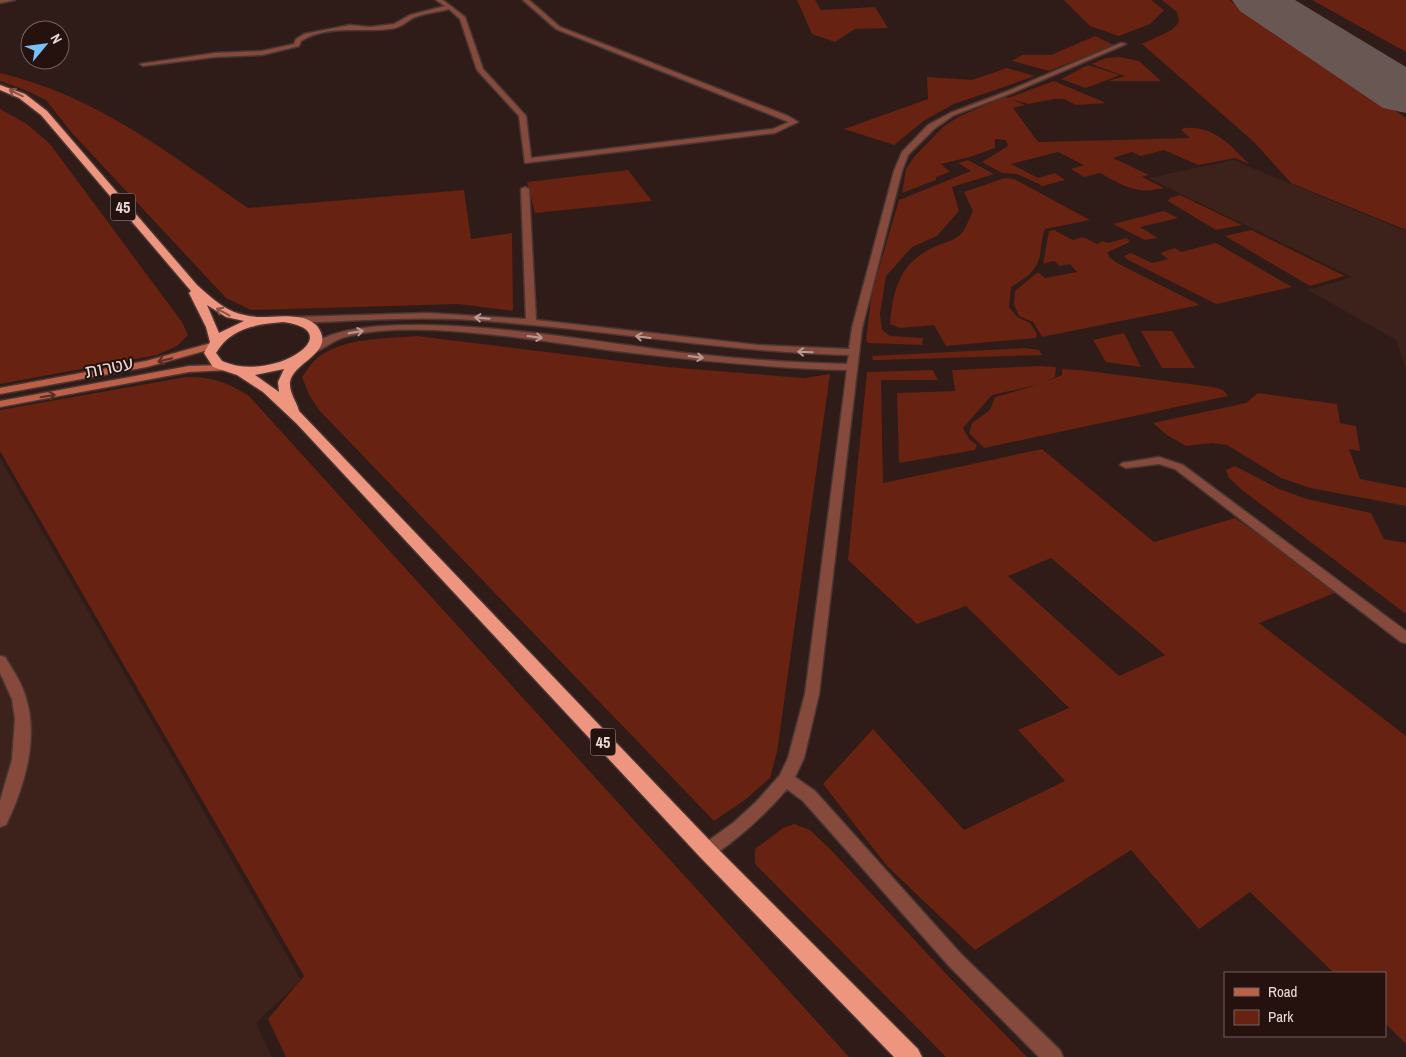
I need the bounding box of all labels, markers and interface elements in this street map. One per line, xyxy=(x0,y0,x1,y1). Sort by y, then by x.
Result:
north arrow xyxy=(20,20,70,70)
text: N xyxy=(46,31,66,47)
one-way arrow xyxy=(9,88,24,97)
road number: 45 xyxy=(110,193,136,220)
one-way arrow xyxy=(215,307,230,317)
one-way arrow xyxy=(474,313,490,323)
one-way arrow xyxy=(347,327,363,337)
one-way arrow xyxy=(636,332,652,342)
one-way arrow xyxy=(527,333,543,343)
one-way arrow xyxy=(797,347,813,356)
street label: עטרות xyxy=(83,350,135,384)
one-way arrow xyxy=(688,352,704,362)
one-way arrow xyxy=(157,356,173,365)
one-way arrow xyxy=(40,390,56,400)
road number: 45 xyxy=(590,729,616,756)
legend xyxy=(1224,972,1386,1037)
text: Road xyxy=(1268,981,1297,1002)
text: Park xyxy=(1268,1006,1294,1027)

